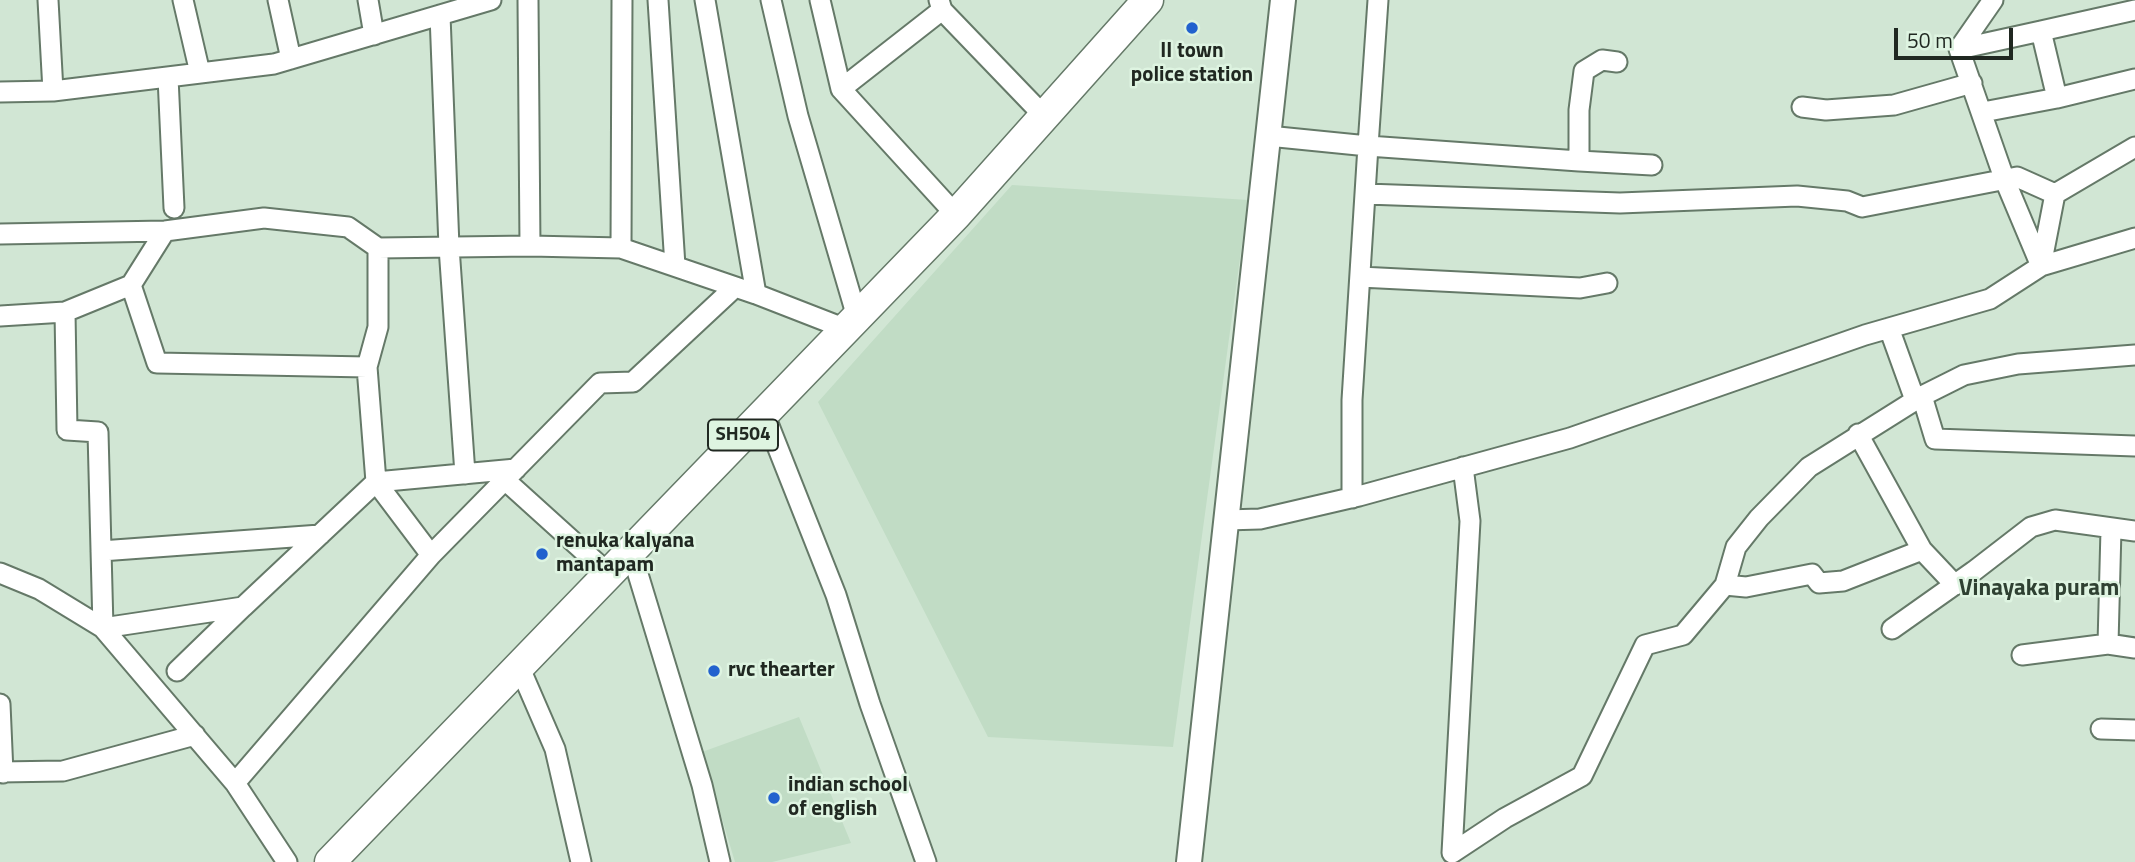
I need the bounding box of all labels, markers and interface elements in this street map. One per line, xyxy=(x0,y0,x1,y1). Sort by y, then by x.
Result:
scale bar xyxy=(1897,14,2016,58)
marker: II town police station xyxy=(1184,20,1200,36)
text: 50 m xyxy=(1907,24,1953,56)
place label: II town police station xyxy=(1131,39,1253,89)
road number: SH504 xyxy=(708,420,778,450)
place label: renuka kalyana mantapam xyxy=(556,529,695,579)
marker: renuka kalyana mantapam xyxy=(534,546,550,562)
district label: Vinayaka puram xyxy=(1959,575,2119,603)
place label: rvc thearter xyxy=(728,658,835,684)
marker: rvc thearter xyxy=(706,663,722,679)
place label: indian school of english xyxy=(788,773,908,823)
marker: indian school of english xyxy=(766,790,782,806)

